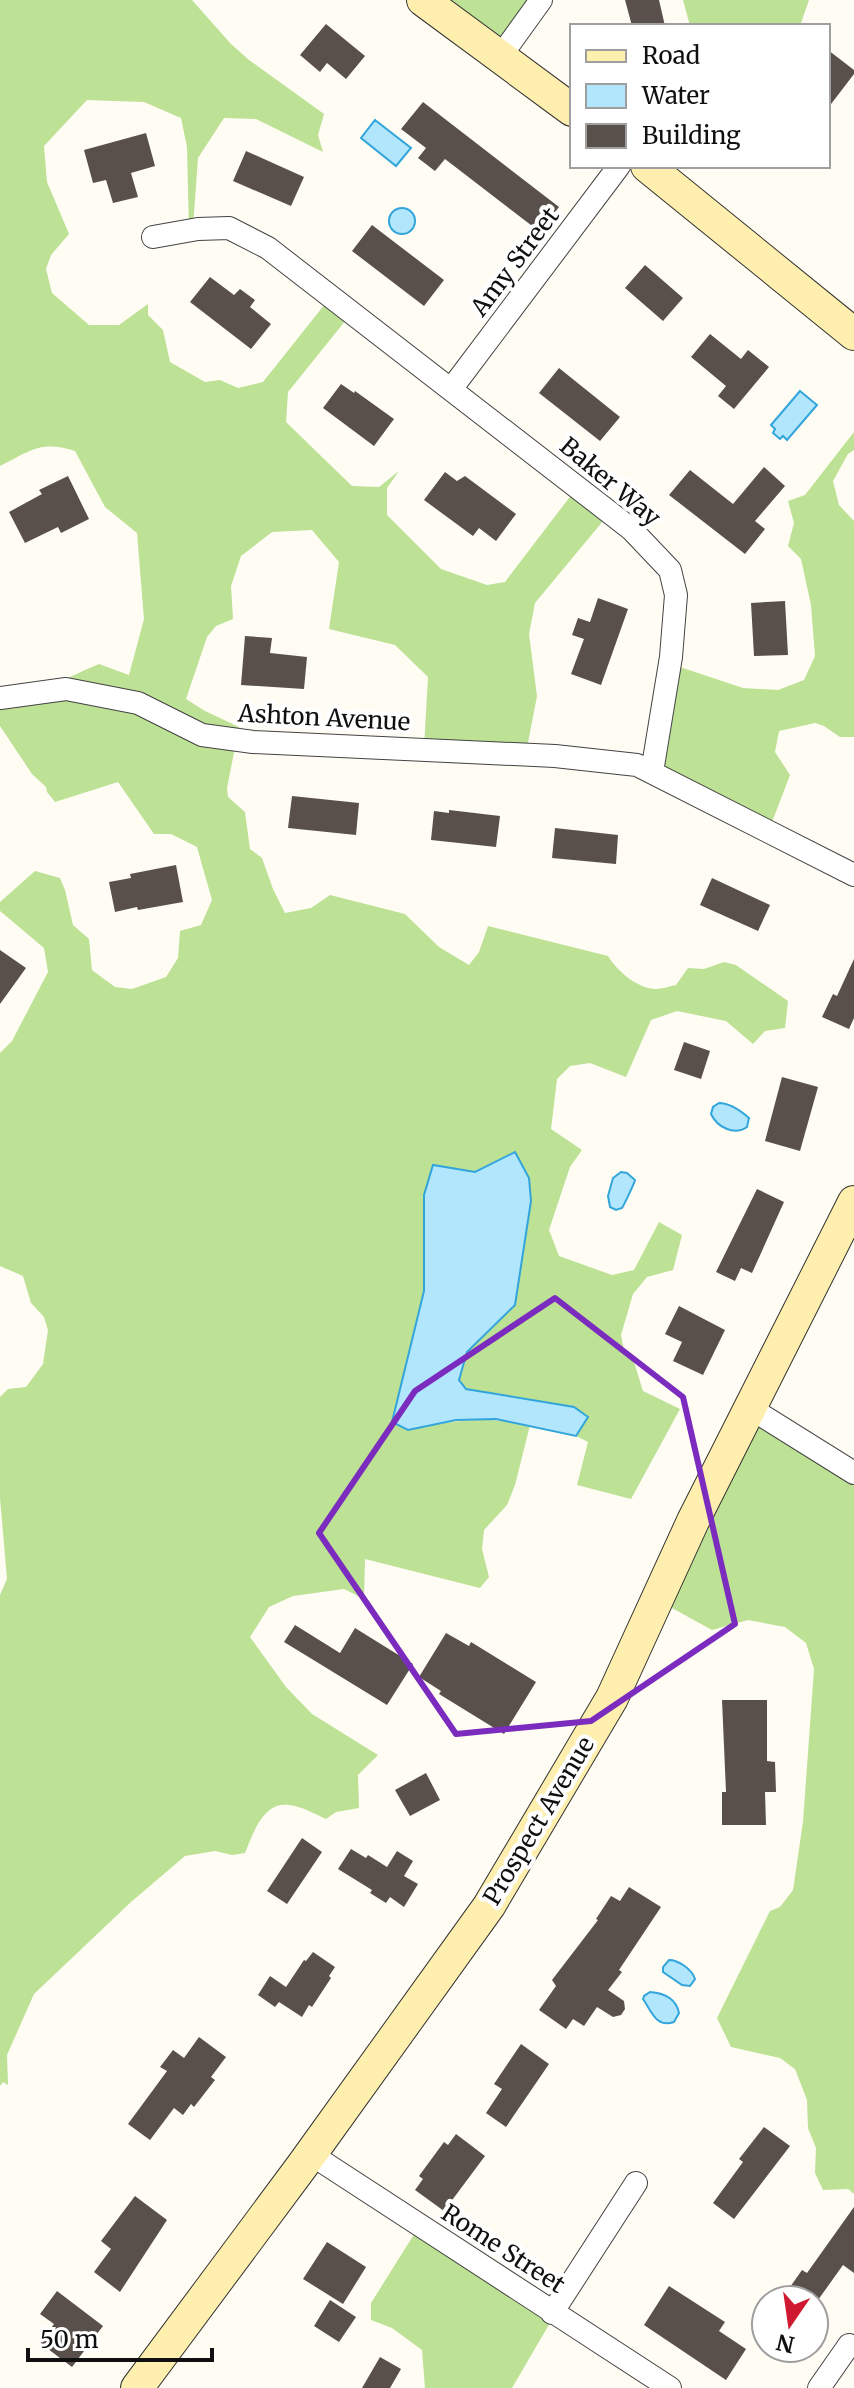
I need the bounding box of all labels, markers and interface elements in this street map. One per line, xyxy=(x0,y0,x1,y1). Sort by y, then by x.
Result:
legend xyxy=(570,24,830,168)
text: Road xyxy=(642,40,700,71)
text: Water xyxy=(641,80,710,111)
text: Building xyxy=(642,120,741,151)
street label: Amy Street xyxy=(463,201,566,323)
street label: Baker Way xyxy=(553,430,667,533)
street label: Ashton Avenue xyxy=(236,697,411,737)
street label: Prospect Avenue xyxy=(476,1731,601,1911)
street label: Rome Street xyxy=(436,2197,571,2300)
north arrow xyxy=(750,2284,830,2364)
scale bar xyxy=(28,2312,212,2362)
text: 50 m xyxy=(40,2324,99,2355)
text: N xyxy=(773,2328,797,2359)

